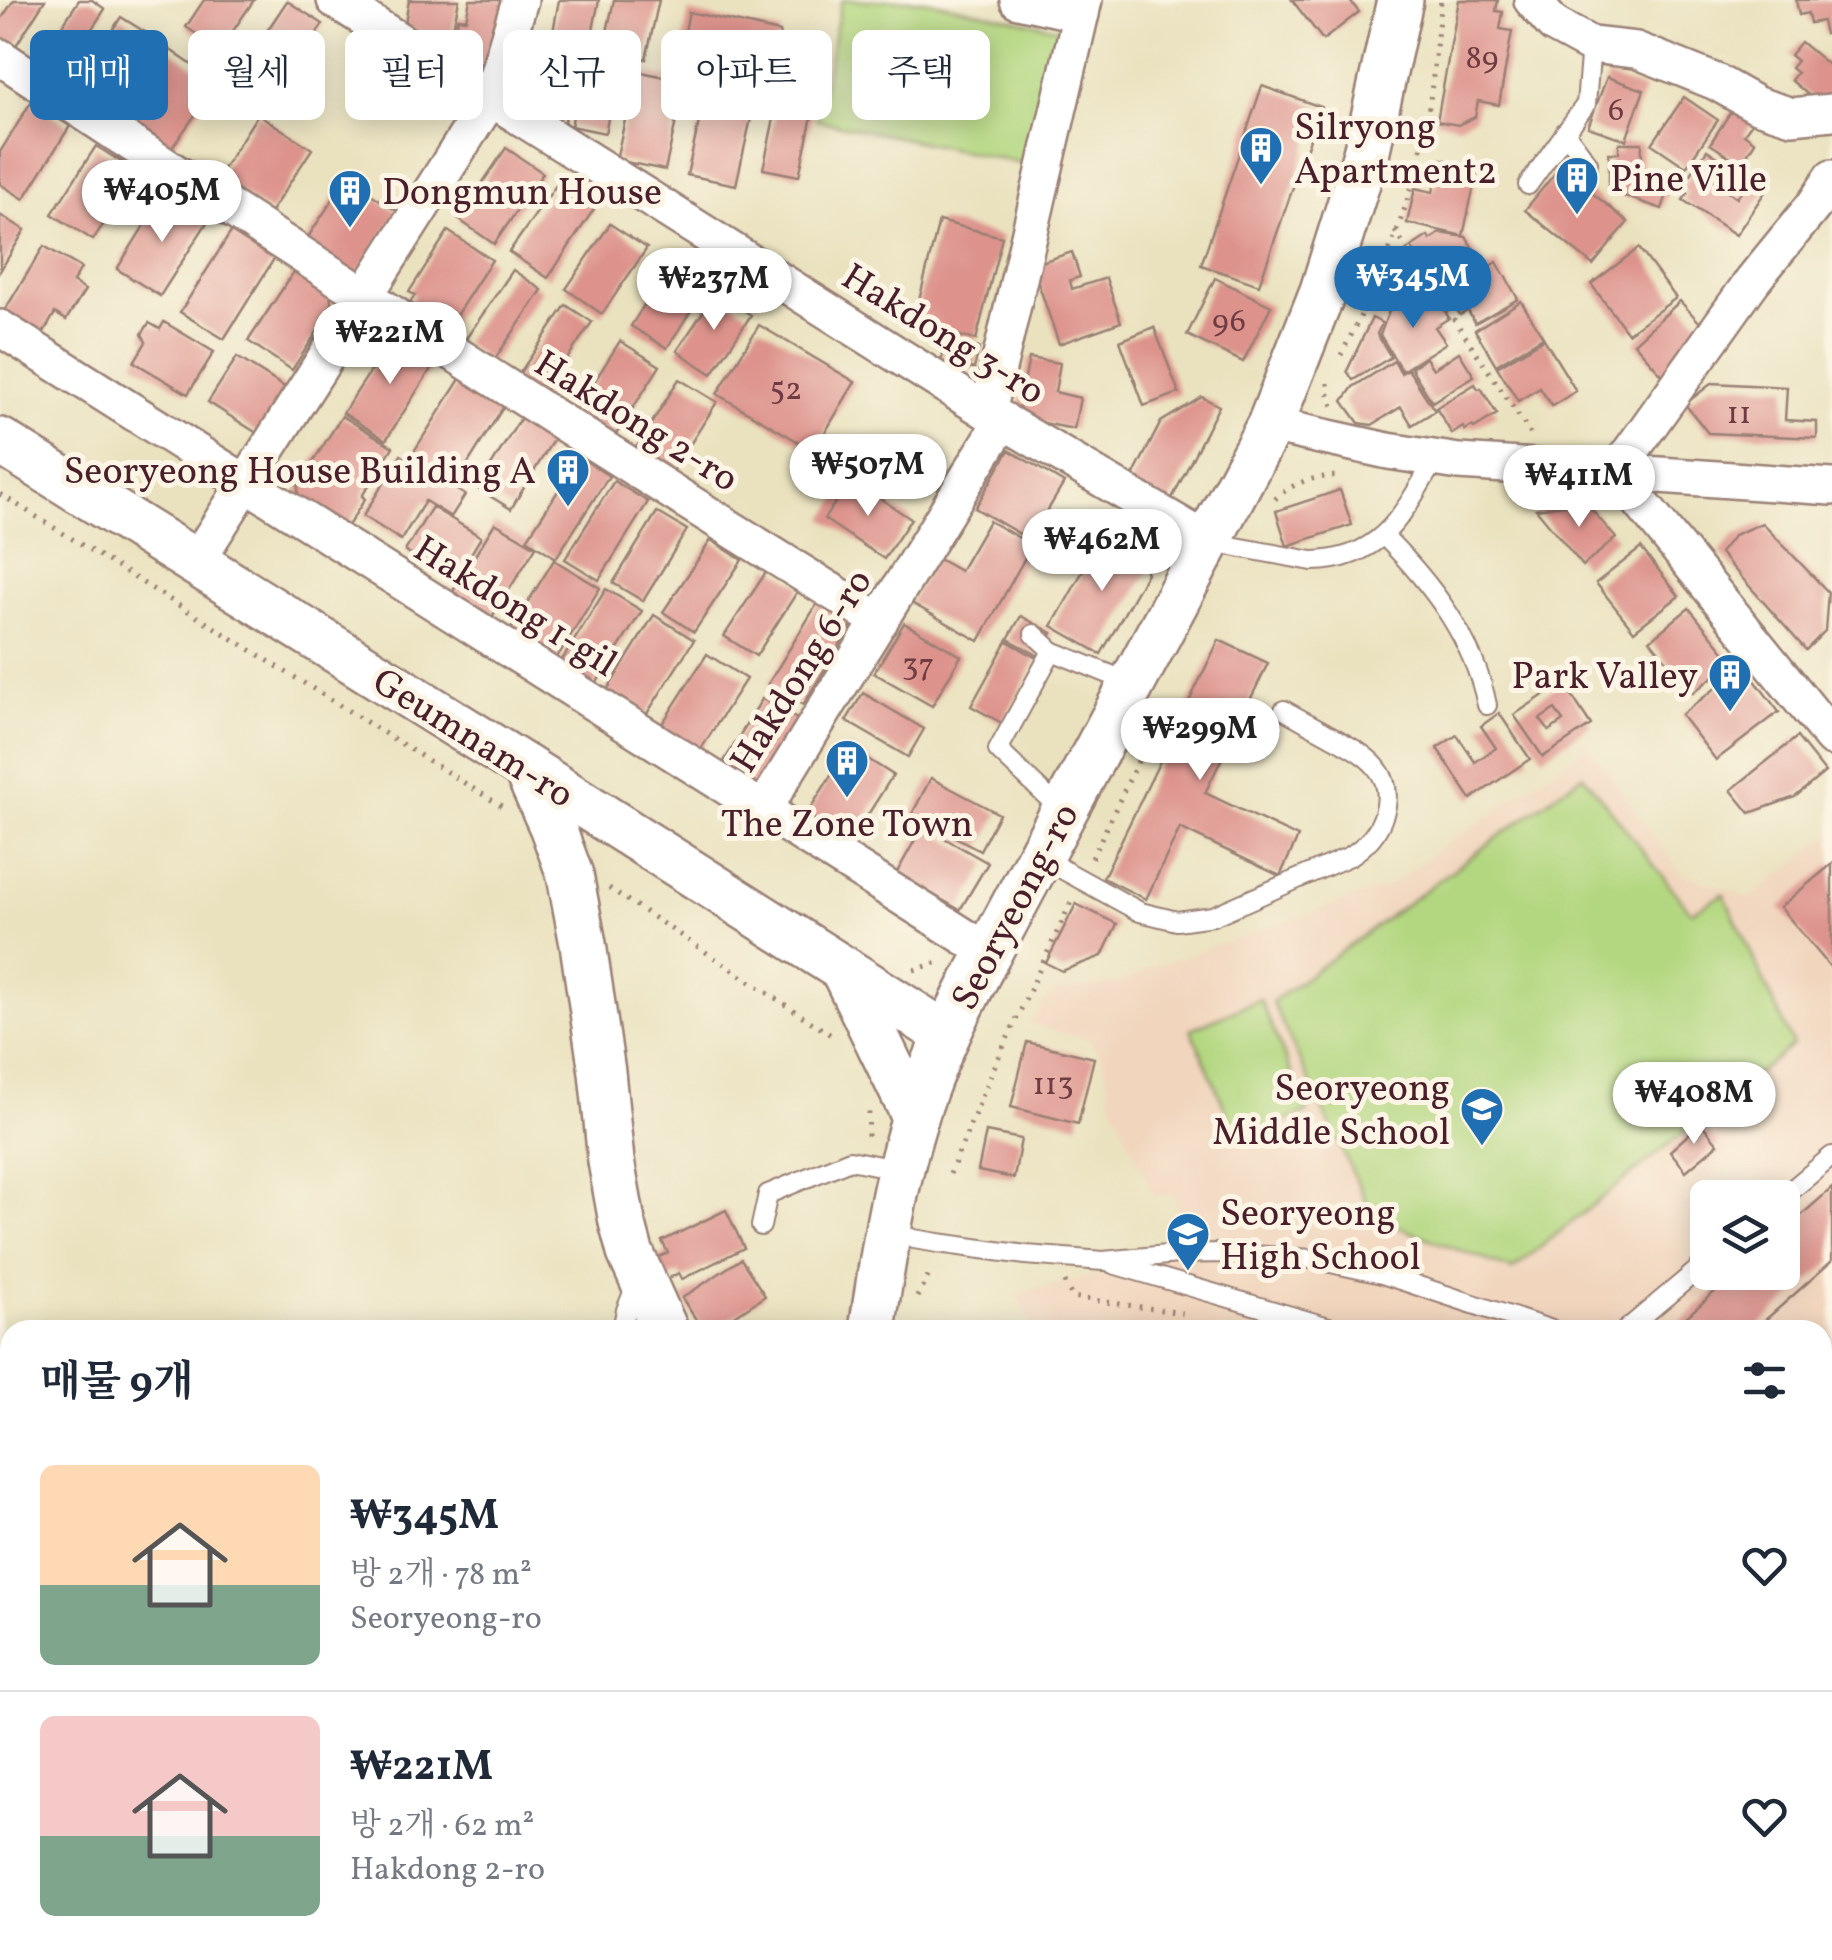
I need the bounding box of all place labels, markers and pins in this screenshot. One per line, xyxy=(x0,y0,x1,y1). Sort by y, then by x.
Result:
place label: Silryong Apartment2 xyxy=(1294,103,1497,200)
building icon: Silryong Apartment2 xyxy=(1238,125,1284,186)
building icon: Pine Ville xyxy=(1554,155,1600,216)
place label: Pine Ville xyxy=(1610,155,1767,208)
pin: ₩405M xyxy=(92,160,232,245)
building icon: Dongmun House xyxy=(327,168,373,229)
place label: Dongmun House xyxy=(382,168,662,221)
pin: ₩345M xyxy=(1343,246,1483,331)
pin: ₩237M xyxy=(644,248,784,333)
pin: ₩221M xyxy=(320,302,460,387)
pin: ₩507M xyxy=(798,434,938,519)
pin: ₩411M xyxy=(1509,445,1649,530)
place label: Seoryeong House Building A xyxy=(63,447,536,500)
building icon: Seoryeong House Building A xyxy=(545,447,591,508)
pin: ₩462M xyxy=(1032,509,1172,594)
place label: Park Valley xyxy=(1511,652,1698,705)
building icon: Park Valley xyxy=(1707,652,1753,713)
pin: ₩299M xyxy=(1130,698,1270,783)
building icon: The Zone Town xyxy=(824,738,870,799)
place label: The Zone Town xyxy=(721,800,973,853)
pin: ₩408M xyxy=(1624,1062,1764,1147)
place label: Seoryeong Middle School xyxy=(1212,1064,1450,1161)
school or university icon: Seoryeong Middle School xyxy=(1459,1086,1505,1147)
place label: Seoryeong High School xyxy=(1220,1189,1421,1286)
school or university icon: Seoryeong High School xyxy=(1165,1211,1211,1272)

